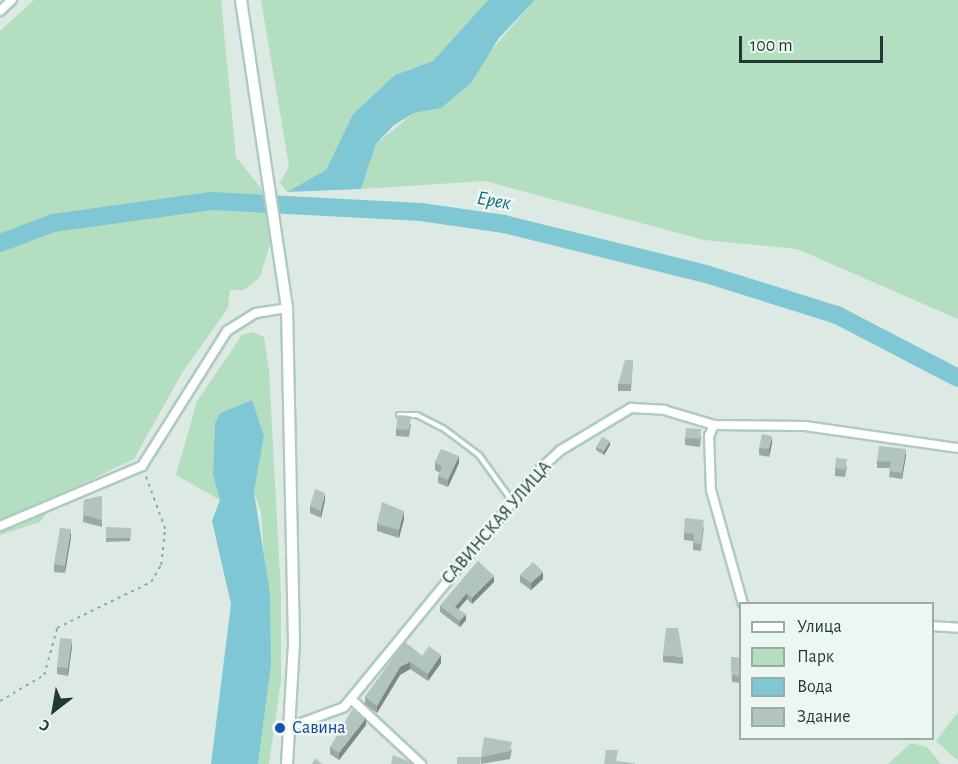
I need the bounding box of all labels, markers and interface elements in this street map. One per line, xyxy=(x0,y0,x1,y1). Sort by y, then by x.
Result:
scale bar xyxy=(742,24,886,62)
text: 100 m xyxy=(750,37,793,55)
water label: Ерек xyxy=(475,186,513,216)
street label: САВИНСКАЯ УЛИЦА xyxy=(438,457,556,589)
legend xyxy=(739,602,934,740)
text: Улица xyxy=(797,618,842,636)
text: Парк xyxy=(797,648,834,666)
text: Вода xyxy=(797,678,833,696)
north arrow xyxy=(24,680,84,740)
text: Здание xyxy=(797,708,851,726)
text: С xyxy=(37,716,53,735)
place label: Савина xyxy=(292,717,346,739)
marker: Савина xyxy=(273,721,287,735)

